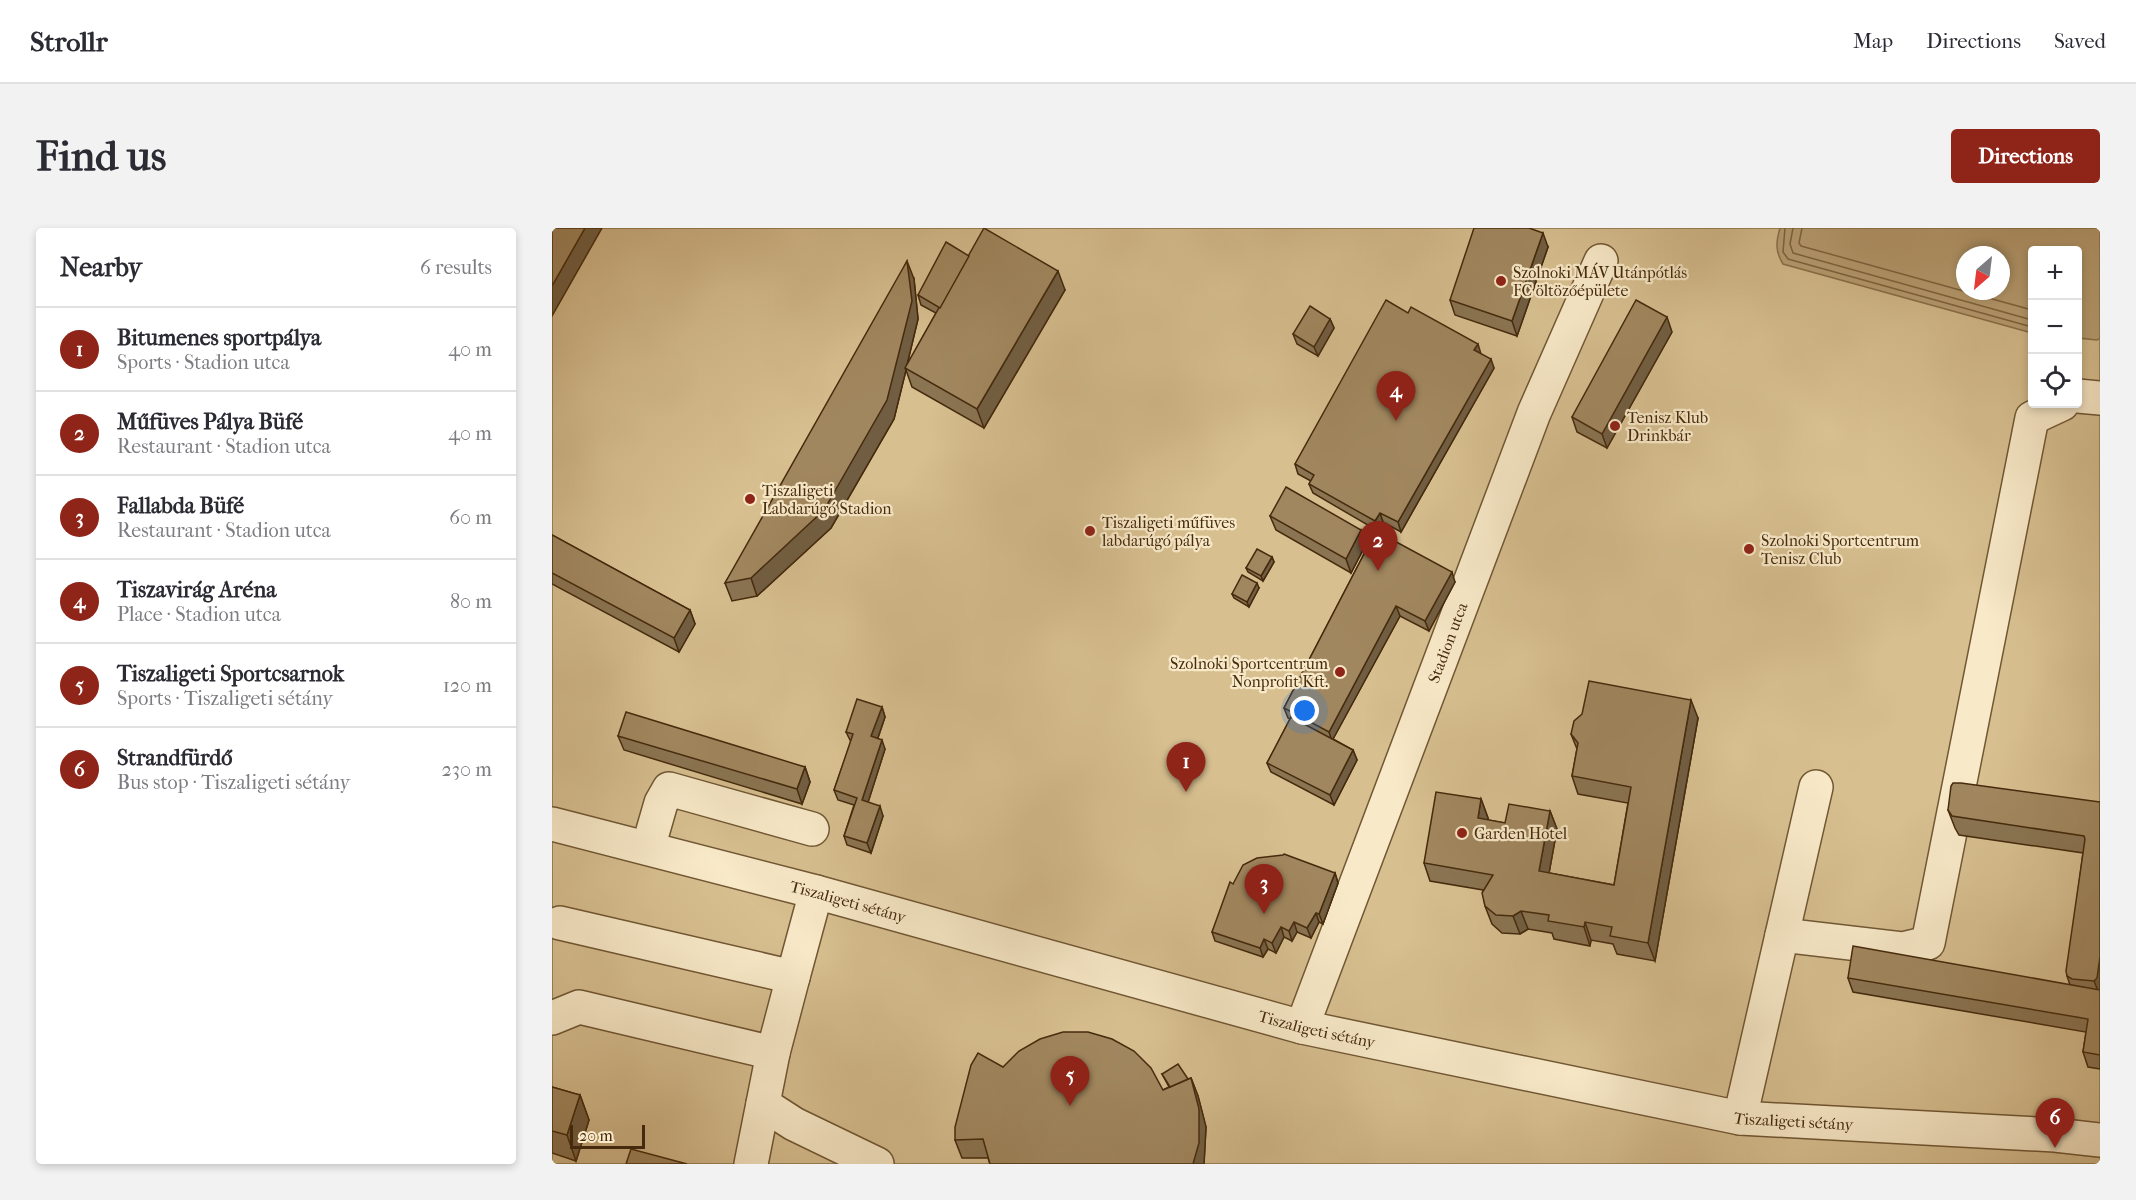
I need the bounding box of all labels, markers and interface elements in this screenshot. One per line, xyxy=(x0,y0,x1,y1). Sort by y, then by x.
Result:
text: Strollr xyxy=(30,25,108,58)
text: Map xyxy=(1853,29,1893,53)
text: Directions xyxy=(1926,29,2021,53)
text: Saved xyxy=(2054,29,2106,53)
button: Directions xyxy=(1951,129,2100,183)
text: Find us xyxy=(36,132,166,181)
north arrow xyxy=(1956,246,2010,300)
map controls xyxy=(2028,246,2082,408)
button: + xyxy=(2028,246,2082,300)
text: Nearby xyxy=(60,252,142,283)
text: 6 results xyxy=(420,256,492,279)
place label: Szolnoki MÁV Utánpótlás FC öltözőépülete xyxy=(1513,262,1687,300)
marker: Szolnoki MÁV Utánpótlás FC öltözőépülete xyxy=(1494,274,1508,288)
button: − xyxy=(2028,300,2082,354)
text: Bitumenes sportpálya xyxy=(117,325,321,351)
text: 1 xyxy=(76,338,83,361)
text: 40 m xyxy=(448,338,492,361)
text: Sports · Stadion utca xyxy=(117,351,290,374)
button: locate xyxy=(2028,354,2082,408)
pin: 4 xyxy=(1376,372,1416,421)
place label: Tenisz Klub Drinkbár xyxy=(1627,408,1708,445)
text: Műfüves Pálya Büfé xyxy=(117,409,303,435)
marker: Tenisz Klub Drinkbár xyxy=(1608,419,1622,433)
text: 2 xyxy=(74,422,85,445)
text: 40 m xyxy=(448,422,492,445)
text: Restaurant · Stadion utca xyxy=(117,435,331,458)
place label: Tiszaligeti Labdarúgó Stadion xyxy=(762,481,892,518)
marker: Tiszaligeti Labdarúgó Stadion xyxy=(743,492,757,506)
text: Fallabda Büfé xyxy=(117,493,244,519)
text: 3 xyxy=(75,506,84,529)
text: 60 m xyxy=(449,506,492,529)
place label: Tiszaligeti műfüves labdarúgó pálya xyxy=(1101,513,1235,550)
text: Restaurant · Stadion utca xyxy=(117,519,331,542)
pin: 2 xyxy=(1358,522,1398,571)
marker: Tiszaligeti műfüves labdarúgó pálya xyxy=(1083,524,1097,538)
place label: Szolnoki Sportcentrum Tenisz Club xyxy=(1761,531,1920,568)
marker: Szolnoki Sportcentrum Tenisz Club xyxy=(1742,542,1756,556)
text: Tiszavirág Aréna xyxy=(117,577,276,603)
text: 4 xyxy=(74,590,85,613)
text: 80 m xyxy=(450,590,492,613)
street label: Stadion utca xyxy=(1423,599,1471,685)
text: Place · Stadion utca xyxy=(117,603,281,626)
place label: Szolnoki Sportcentrum Nonprofit Kft. xyxy=(1170,654,1329,691)
text: Tiszaligeti Sportcsarnok xyxy=(117,661,344,687)
marker: Szolnoki Sportcentrum Nonprofit Kft. xyxy=(1333,665,1347,679)
text: 5 xyxy=(75,674,84,697)
text: 120 m xyxy=(443,674,492,697)
text: Sports · Tiszaligeti sétány xyxy=(117,687,333,710)
your location xyxy=(1290,696,1319,725)
pin: 1 xyxy=(1166,742,1206,792)
text: Strandfürdő xyxy=(117,745,233,771)
text: 6 xyxy=(74,758,85,781)
text: 230 m xyxy=(442,758,492,781)
text: Bus stop · Tiszaligeti sétány xyxy=(117,771,350,794)
place label: Garden Hotel xyxy=(1474,824,1568,843)
marker: Garden Hotel xyxy=(1455,826,1469,840)
pin: 3 xyxy=(1244,864,1284,914)
street label: Tiszaligeti sétány xyxy=(788,876,909,926)
street label: Tiszaligeti sétány xyxy=(1256,1006,1377,1052)
pin: 5 xyxy=(1050,1056,1090,1106)
pin: 6 xyxy=(2036,1098,2074,1148)
street label: Tiszaligeti sétány xyxy=(1732,1107,1854,1134)
scale bar xyxy=(570,1122,645,1150)
text: 20 m xyxy=(579,1126,613,1145)

